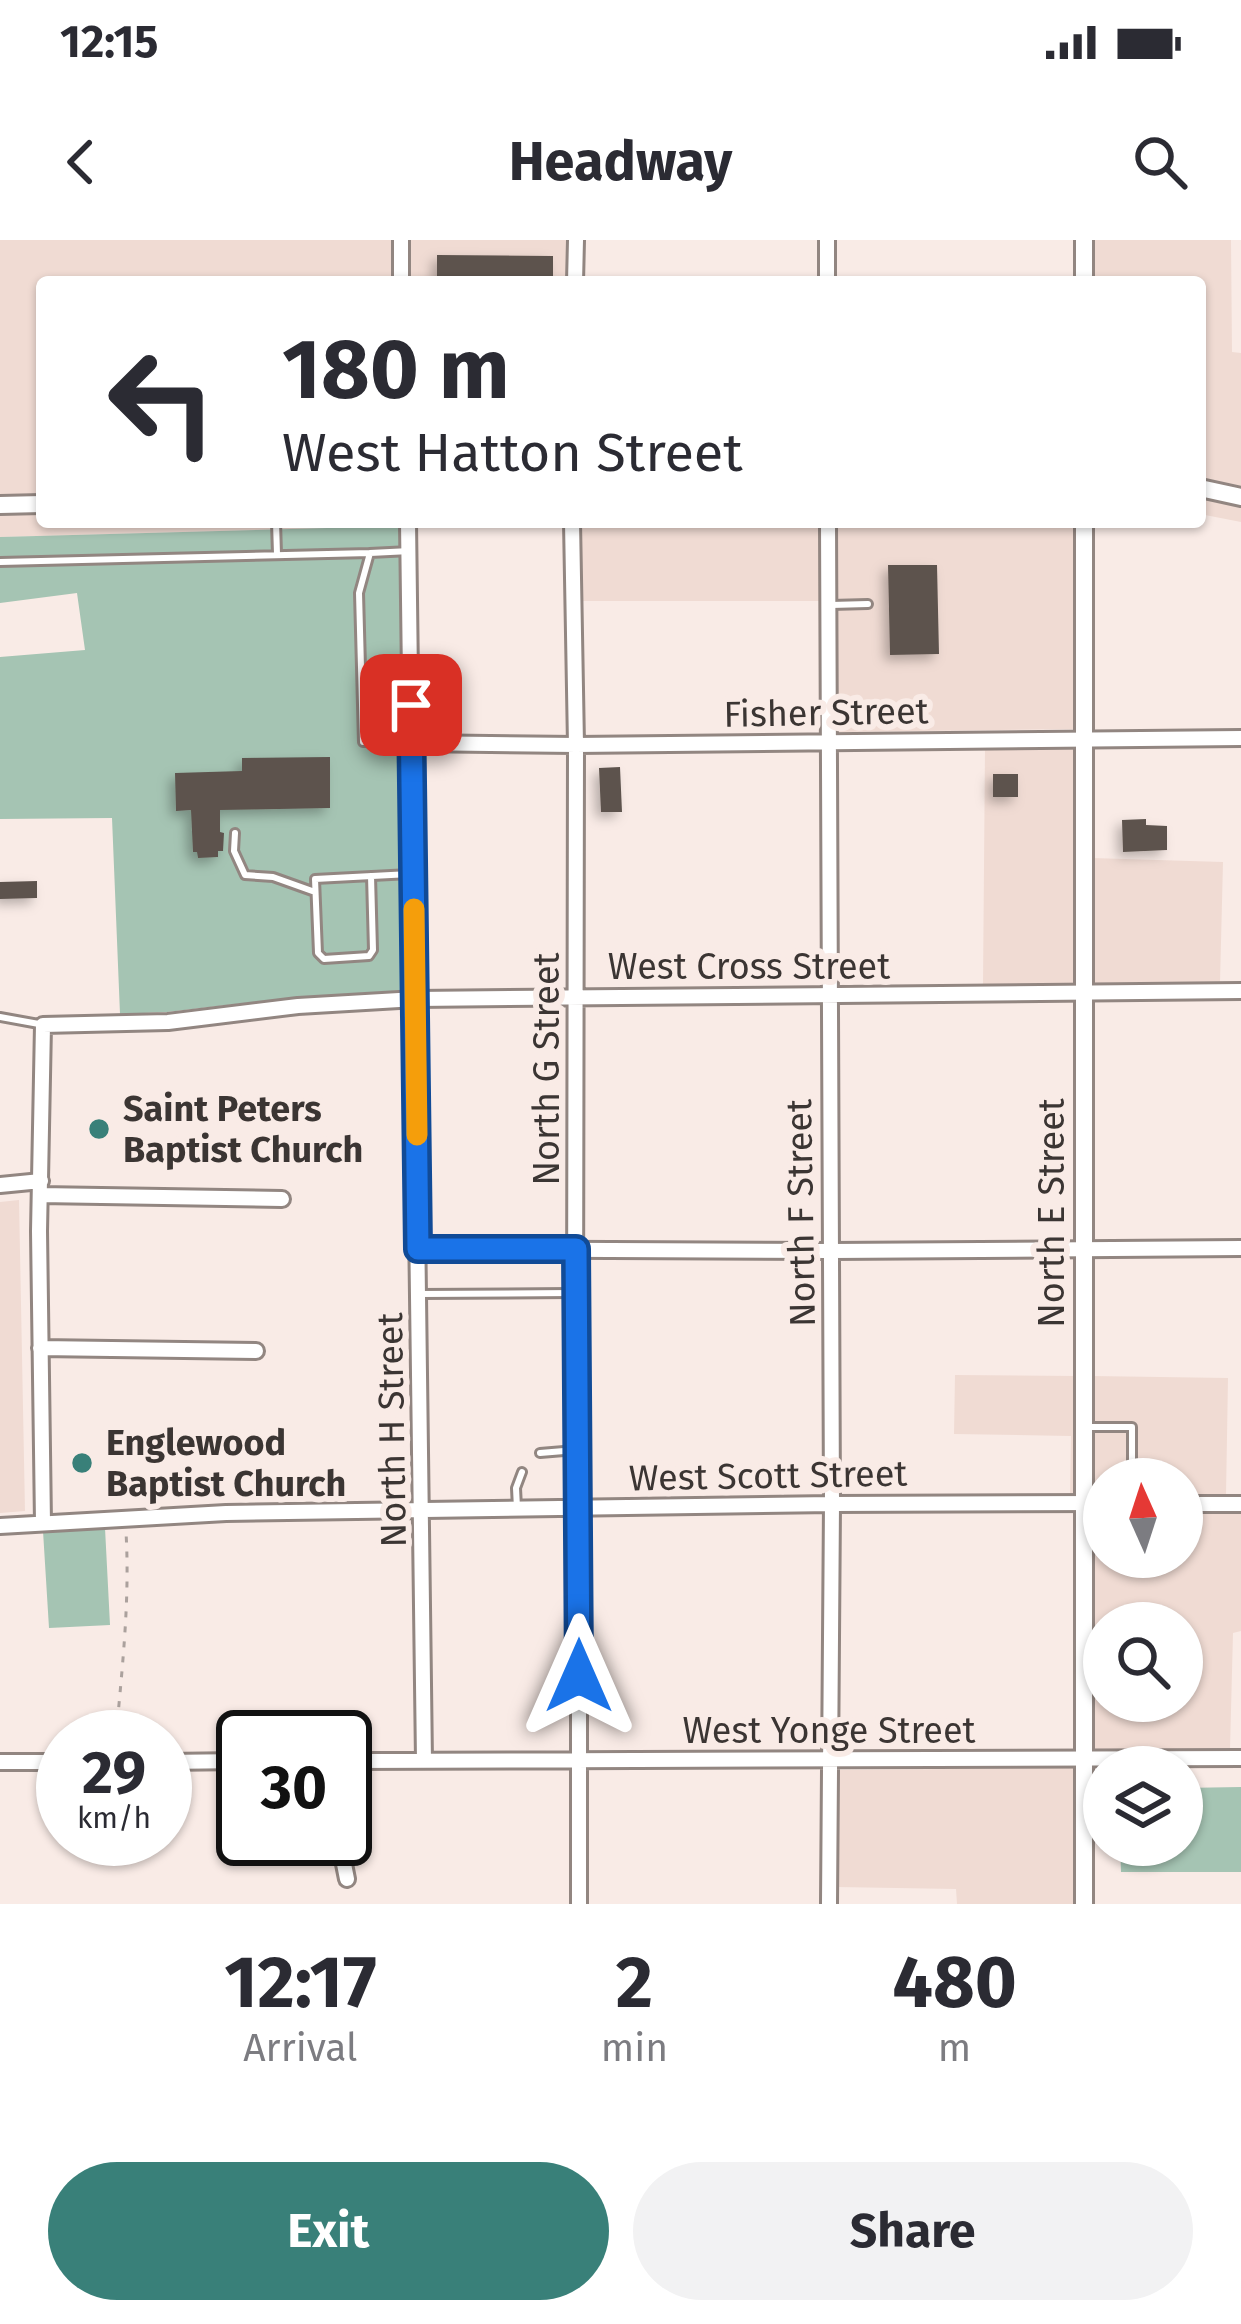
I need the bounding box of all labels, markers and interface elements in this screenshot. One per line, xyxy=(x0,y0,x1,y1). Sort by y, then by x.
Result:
text: 12:15 xyxy=(60,15,158,69)
icon: back xyxy=(48,129,114,195)
icon: search xyxy=(1127,129,1193,195)
text: Headway xyxy=(509,130,732,194)
text: 180 m xyxy=(282,319,510,420)
icon: left xyxy=(84,324,240,480)
text: West Hatton Street xyxy=(282,421,743,485)
pin xyxy=(360,654,462,756)
icon: arrive xyxy=(378,672,444,738)
street label: Fisher Street xyxy=(723,689,929,737)
street label: West Cross Street xyxy=(608,945,890,989)
street label: North G Street xyxy=(525,952,569,1186)
place label: Saint Peters Baptist Church xyxy=(123,1087,363,1172)
street label: North E Street xyxy=(1030,1098,1074,1328)
street label: North F Street xyxy=(777,1099,825,1327)
marker: Saint Peters Baptist Church xyxy=(86,1116,112,1142)
street label: North H Street xyxy=(368,1312,416,1548)
place label: Englewood Baptist Church xyxy=(106,1421,346,1506)
marker: Englewood Baptist Church xyxy=(69,1450,95,1476)
street label: West Scott Street xyxy=(628,1452,908,1500)
north arrow xyxy=(1083,1458,1203,1578)
map controls xyxy=(1083,1458,1203,1866)
button: search xyxy=(1083,1602,1203,1722)
position arrow xyxy=(516,1613,642,1739)
street label: West Yonge Street xyxy=(682,1709,976,1753)
speed limit sign: 30 xyxy=(216,1710,372,1866)
text: 29 xyxy=(82,1737,146,1809)
button: layers xyxy=(1083,1746,1203,1866)
text: km/h xyxy=(77,1800,151,1836)
text: 12:17 xyxy=(224,1940,377,2026)
text: 2 xyxy=(616,1940,653,2026)
text: 480 xyxy=(892,1940,1017,2026)
text: Arrival xyxy=(243,2025,358,2071)
text: min xyxy=(601,2025,668,2071)
text: m xyxy=(938,2025,971,2071)
button: Exit xyxy=(48,2162,609,2300)
button: Share xyxy=(633,2162,1193,2300)

